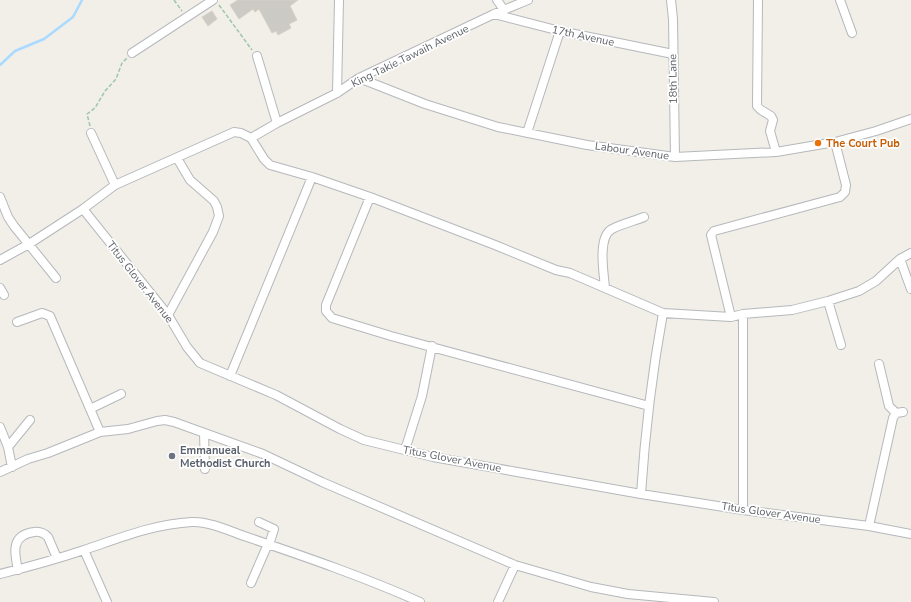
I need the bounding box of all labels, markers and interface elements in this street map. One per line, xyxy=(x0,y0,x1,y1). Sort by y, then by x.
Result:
street label: King Takie Tawaih Avenue xyxy=(349,21,471,91)
street label: 17th Avenue xyxy=(550,22,616,50)
street label: 18th Lane xyxy=(665,54,681,104)
place label: The Court Pub xyxy=(826,136,900,151)
street label: Labour Avenue xyxy=(594,138,670,164)
marker: The Court Pub xyxy=(813,138,823,148)
street label: Titus Glover Avenue xyxy=(103,238,177,326)
street label: Titus Glover Avenue xyxy=(401,442,503,476)
place label: Emmanueal Methodist Church xyxy=(180,443,271,471)
marker: Emmanueal Methodist Church xyxy=(167,451,177,461)
street label: Titus Glover Avenue xyxy=(720,499,822,527)

